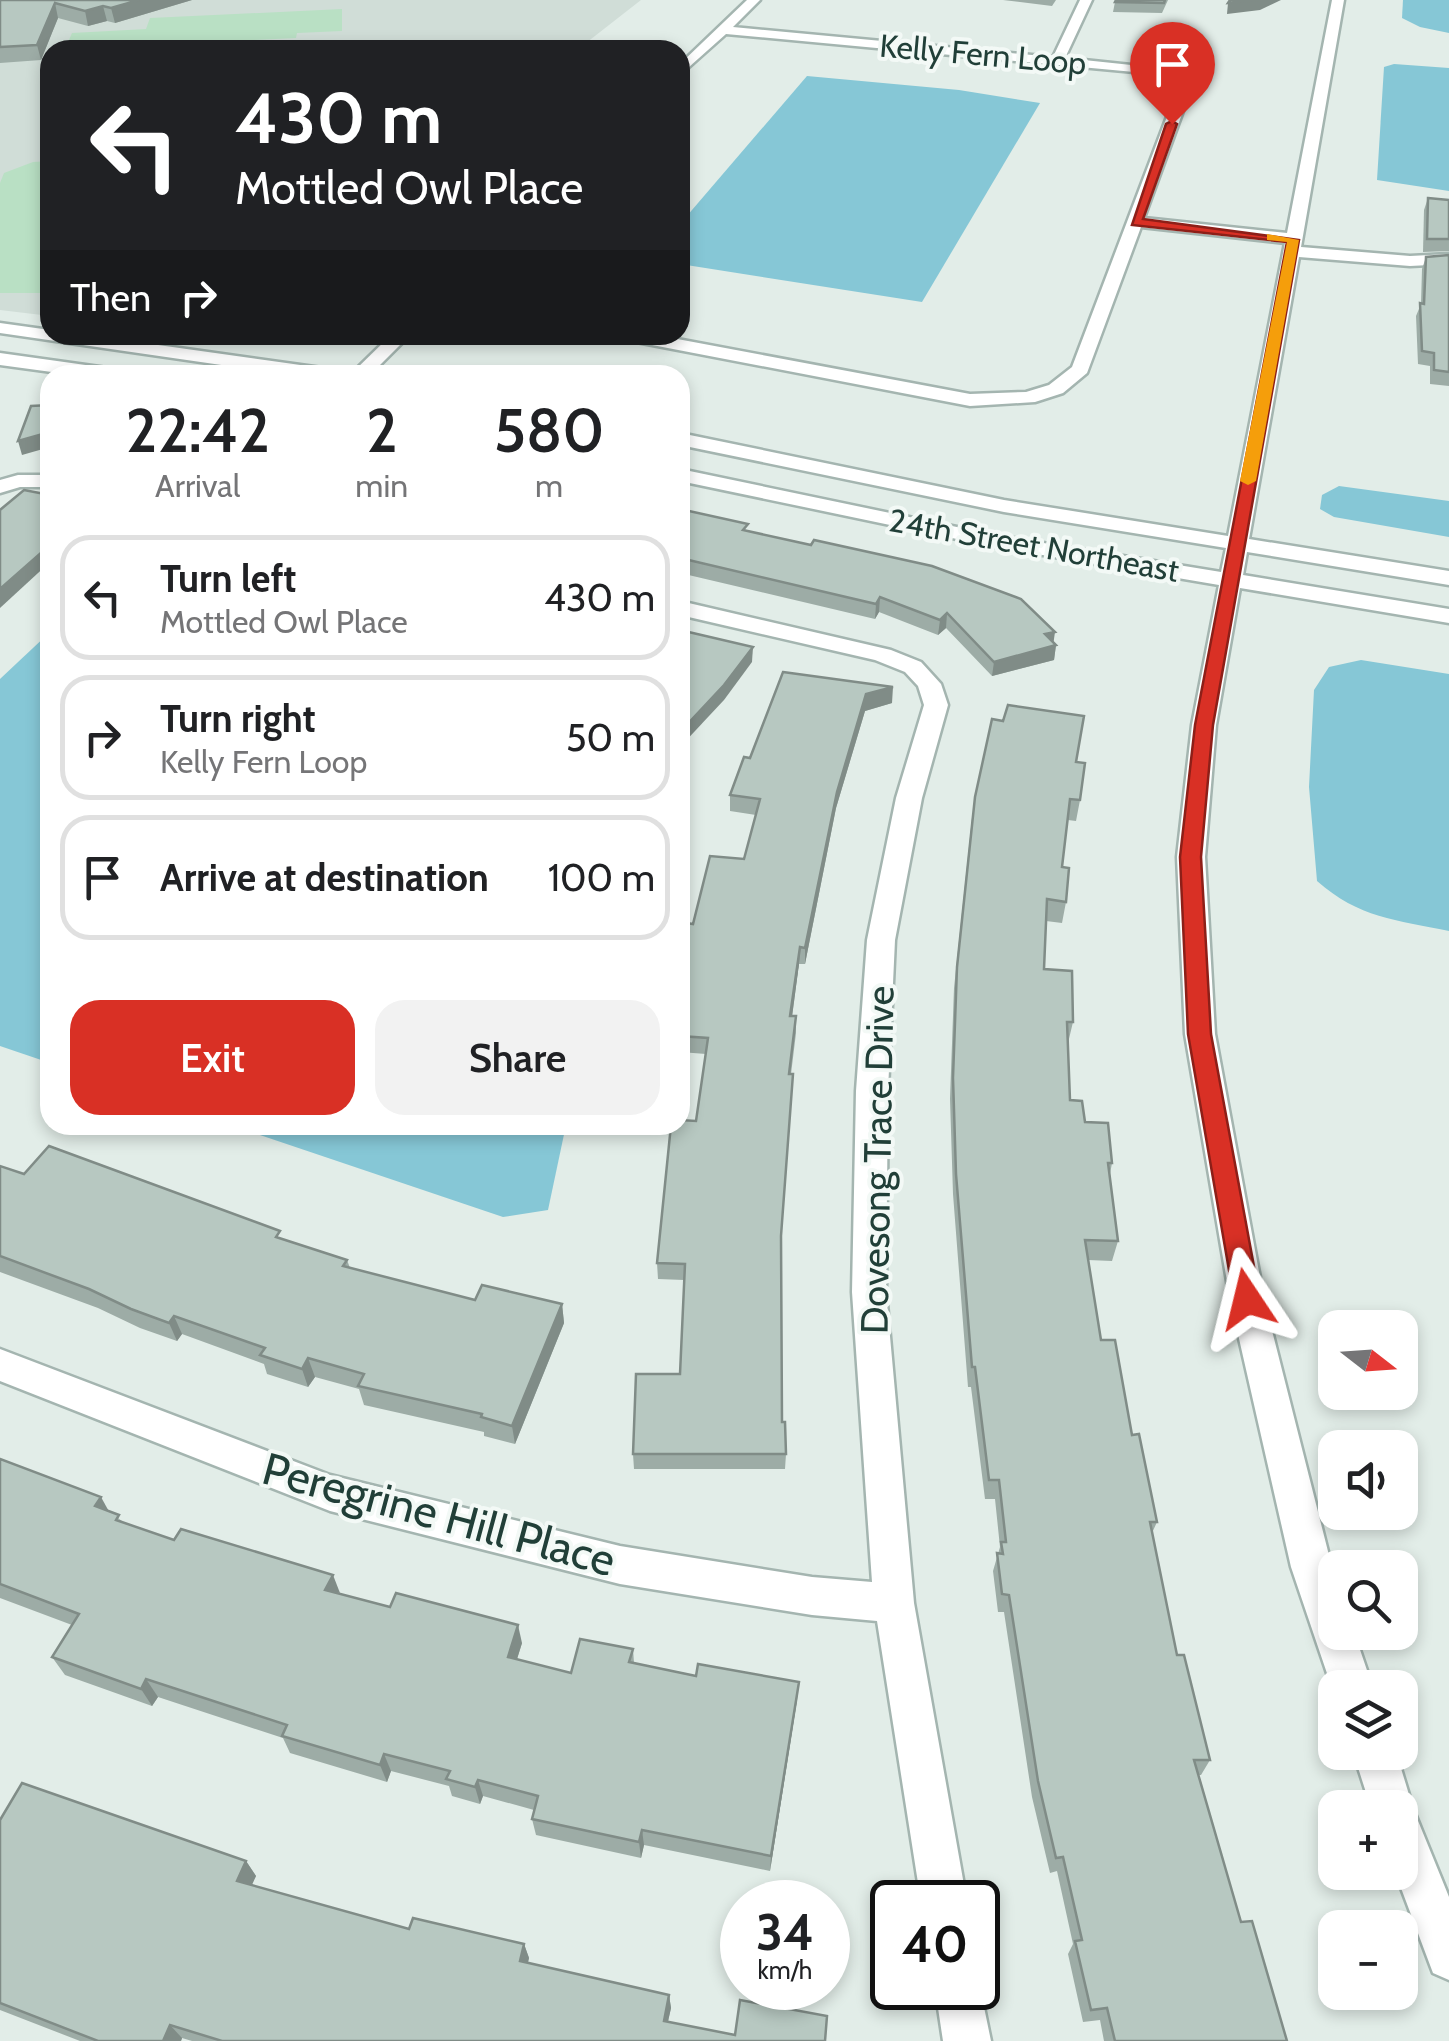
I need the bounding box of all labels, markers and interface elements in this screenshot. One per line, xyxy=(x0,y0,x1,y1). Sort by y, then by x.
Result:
pin xyxy=(1130,22,1215,125)
street label: Kelly Fern Loop xyxy=(878,26,1088,82)
icon: arrive xyxy=(1145,37,1200,92)
text: 430 m xyxy=(235,75,442,161)
icon: left xyxy=(70,80,200,210)
text: Mottled Owl Place xyxy=(235,161,583,215)
icon: right xyxy=(171,270,226,325)
text: Then xyxy=(70,274,151,321)
text: 22:42 xyxy=(126,394,270,467)
text: 2 xyxy=(366,394,398,467)
text: 580 xyxy=(494,394,604,467)
text: Arrival xyxy=(155,466,240,505)
text: min xyxy=(355,466,408,505)
text: m xyxy=(535,466,563,505)
street label: 24th Street Northeast xyxy=(886,500,1182,590)
text: Turn left xyxy=(160,555,296,602)
icon: left xyxy=(75,570,130,625)
text: 430 m xyxy=(544,574,655,621)
text: Mottled Owl Place xyxy=(160,602,408,641)
text: Turn right xyxy=(160,695,316,742)
icon: right xyxy=(75,710,130,765)
text: 50 m xyxy=(566,714,655,761)
text: Kelly Fern Loop xyxy=(160,742,367,781)
icon: arrive xyxy=(75,850,130,905)
text: Arrive at destination xyxy=(160,854,489,901)
text: 100 m xyxy=(548,854,655,901)
street label: Dovesong Trace Drive xyxy=(850,985,904,1335)
button: Exit xyxy=(70,1000,355,1115)
button: Share xyxy=(375,1000,660,1115)
position arrow xyxy=(1195,1247,1299,1351)
north arrow xyxy=(1318,1310,1418,1410)
map controls xyxy=(1318,1310,1418,2010)
button: sound xyxy=(1318,1430,1418,1530)
street label: Peregrine Hill Place xyxy=(257,1441,621,1587)
button: search xyxy=(1318,1550,1418,1650)
button: layers xyxy=(1318,1670,1418,1770)
button: + xyxy=(1318,1790,1418,1890)
speed limit sign: 40 xyxy=(870,1880,1000,2010)
text: 34 xyxy=(756,1902,814,1963)
button: − xyxy=(1318,1910,1418,2010)
text: km/h xyxy=(758,1955,812,1985)

